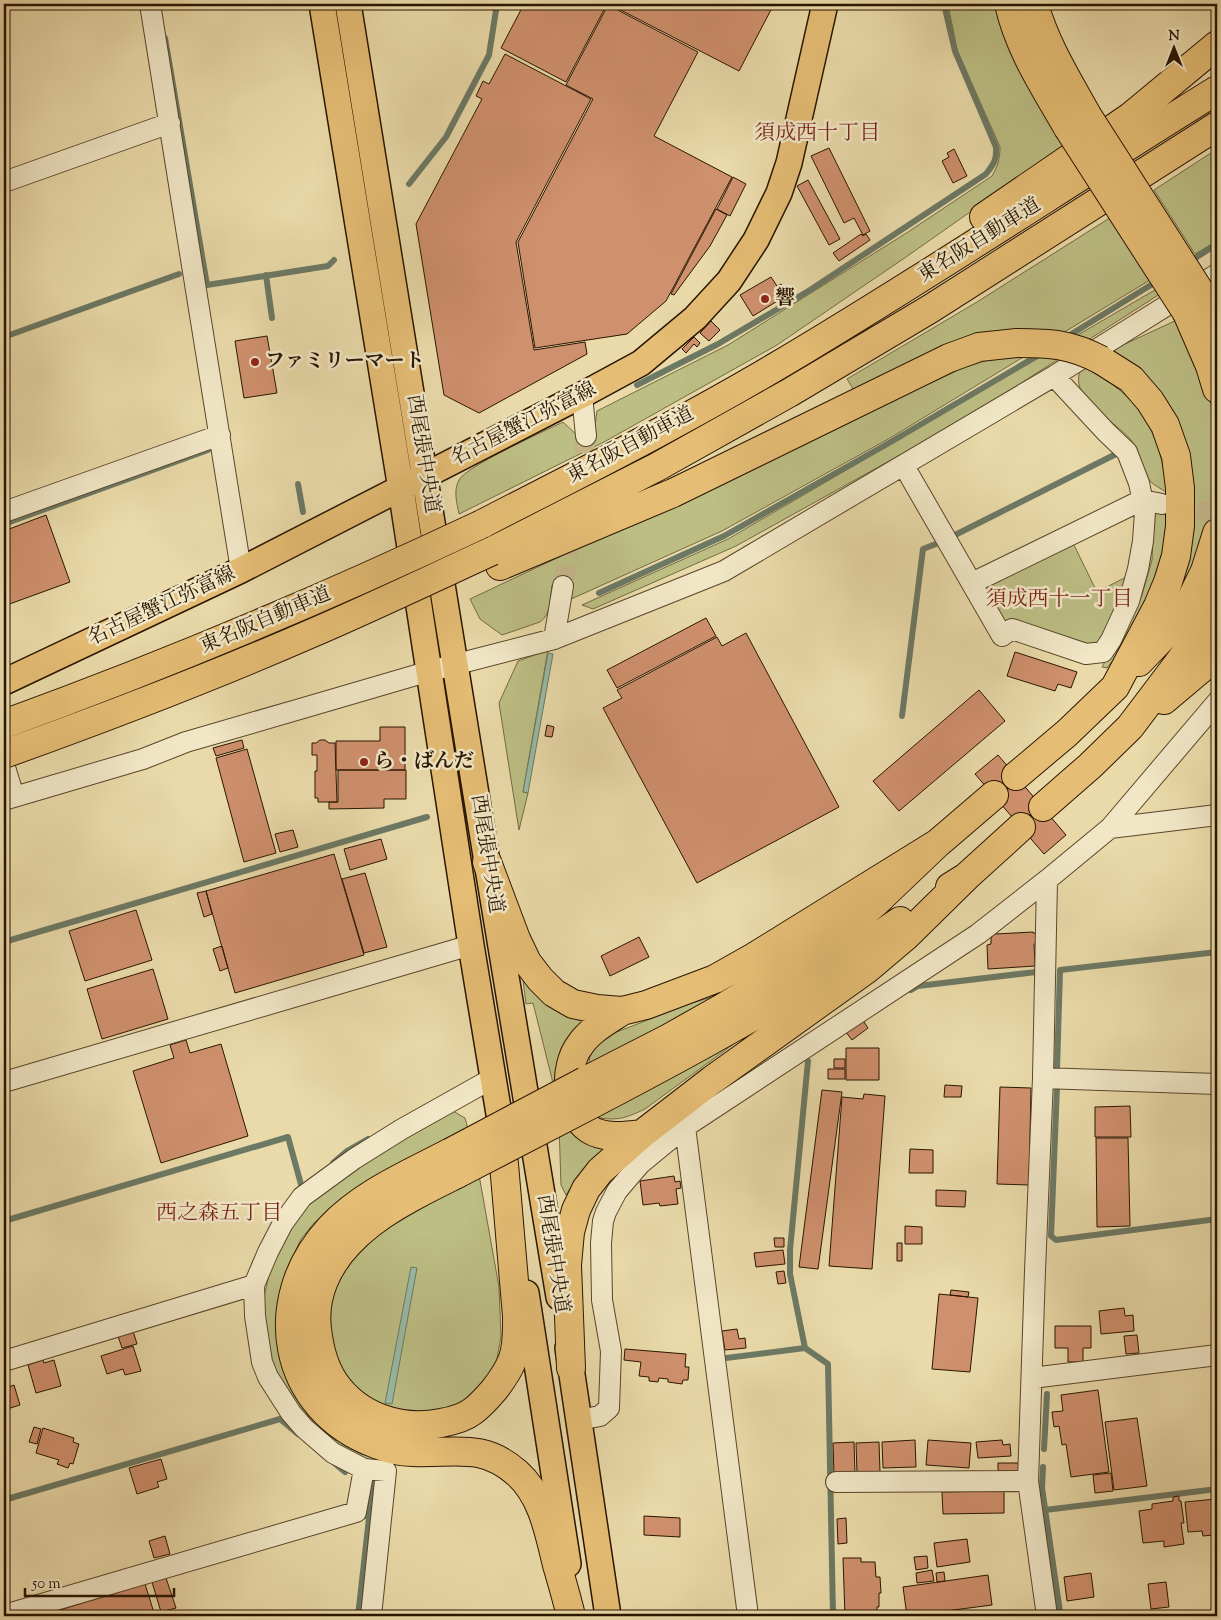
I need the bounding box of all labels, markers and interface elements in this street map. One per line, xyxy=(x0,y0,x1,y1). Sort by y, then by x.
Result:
north arrow xyxy=(1148,22,1198,72)
text: N xyxy=(1168,27,1180,47)
district label: 須成西十丁目 xyxy=(754,119,880,149)
street label: 東名阪自動車道 xyxy=(913,192,1047,290)
place label: 響 xyxy=(775,285,795,314)
marker: 響 xyxy=(759,293,771,305)
place label: ファミリーマート xyxy=(265,348,425,377)
marker: ファミリーマート xyxy=(249,356,261,368)
street label: 名古屋蟹江弥富線 xyxy=(446,376,602,474)
street label: 西尾張中央道 xyxy=(398,392,446,516)
street label: 東名阪自動車道 xyxy=(562,400,700,492)
street label: 名古屋蟹江弥富線 xyxy=(83,560,241,654)
street label: 東名阪自動車道 xyxy=(196,580,336,662)
district label: 須成西十一丁目 xyxy=(986,585,1133,615)
place label: ら・ばんだ xyxy=(374,748,474,777)
marker: ら・ばんだ xyxy=(358,756,370,768)
street label: 西尾張中央道 xyxy=(462,792,510,916)
street label: 西尾張中央道 xyxy=(528,1192,576,1316)
district label: 西之森五丁目 xyxy=(156,1199,282,1229)
scale bar xyxy=(25,1565,174,1597)
text: 50 m xyxy=(31,1574,61,1595)

